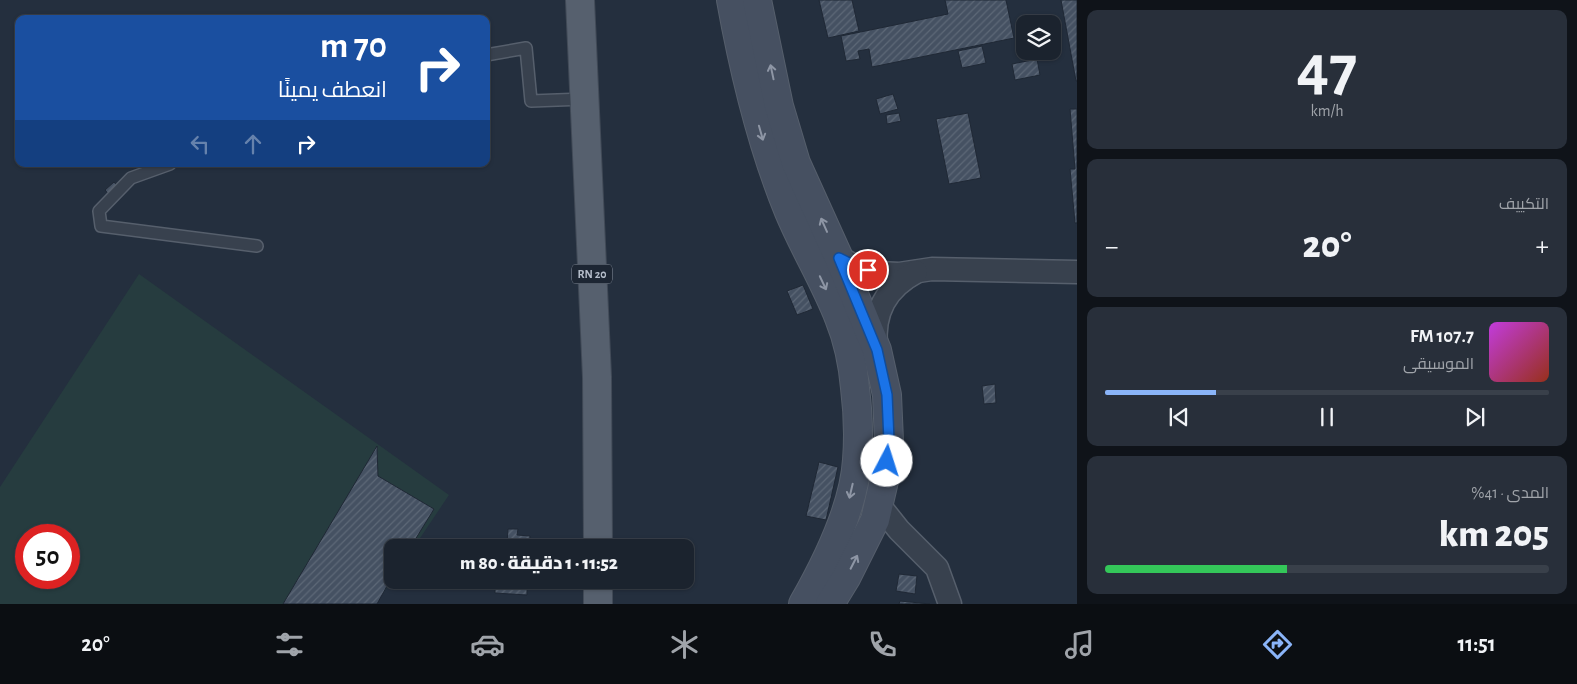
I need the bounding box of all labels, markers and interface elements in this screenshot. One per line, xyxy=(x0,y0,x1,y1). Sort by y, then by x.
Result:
map controls xyxy=(1016,15,1061,60)
button: layers xyxy=(1016,15,1061,60)
text: 70 m xyxy=(320,29,387,64)
icon: right xyxy=(405,35,470,100)
text: 47 xyxy=(1297,37,1357,102)
one-way arrow xyxy=(766,64,776,80)
text: انعطف يمينًا xyxy=(278,79,387,101)
text: km/h xyxy=(1311,103,1344,119)
one-way arrow xyxy=(757,124,767,140)
icon: left xyxy=(186,130,214,158)
icon: ahead xyxy=(239,130,267,158)
icon: right xyxy=(292,130,320,158)
text: التكييف xyxy=(1499,196,1549,212)
one-way arrow xyxy=(819,218,829,233)
text: 20° xyxy=(1303,227,1351,265)
text: − xyxy=(1105,233,1118,261)
text: + xyxy=(1536,233,1549,261)
pin xyxy=(847,249,889,291)
icon: arrive xyxy=(854,256,882,284)
road number: RN 20 xyxy=(572,264,612,284)
one-way arrow xyxy=(819,275,828,290)
text: 107.7 FM xyxy=(1410,327,1474,346)
text: الموسيقى xyxy=(1403,356,1474,372)
icon: previous xyxy=(1165,403,1193,431)
icon: pause xyxy=(1313,403,1341,431)
icon: next xyxy=(1461,403,1489,431)
position arrow xyxy=(860,434,912,486)
one-way arrow xyxy=(846,483,855,499)
text: المدى · 41% xyxy=(1471,485,1549,501)
text: 205 km xyxy=(1439,516,1549,554)
speed limit sign: 50 xyxy=(15,524,80,589)
text: 11:52 · 1 دقيقة · 80 m xyxy=(460,554,618,573)
one-way arrow xyxy=(850,555,859,570)
icon: filters xyxy=(272,627,307,662)
icon: car xyxy=(470,627,505,662)
icon: climate xyxy=(667,627,702,662)
icon: phone xyxy=(865,627,900,662)
icon: music xyxy=(1062,627,1097,662)
icon: directions xyxy=(1260,627,1295,662)
text: 20° xyxy=(81,633,110,655)
text: 11:51 xyxy=(1457,633,1496,655)

